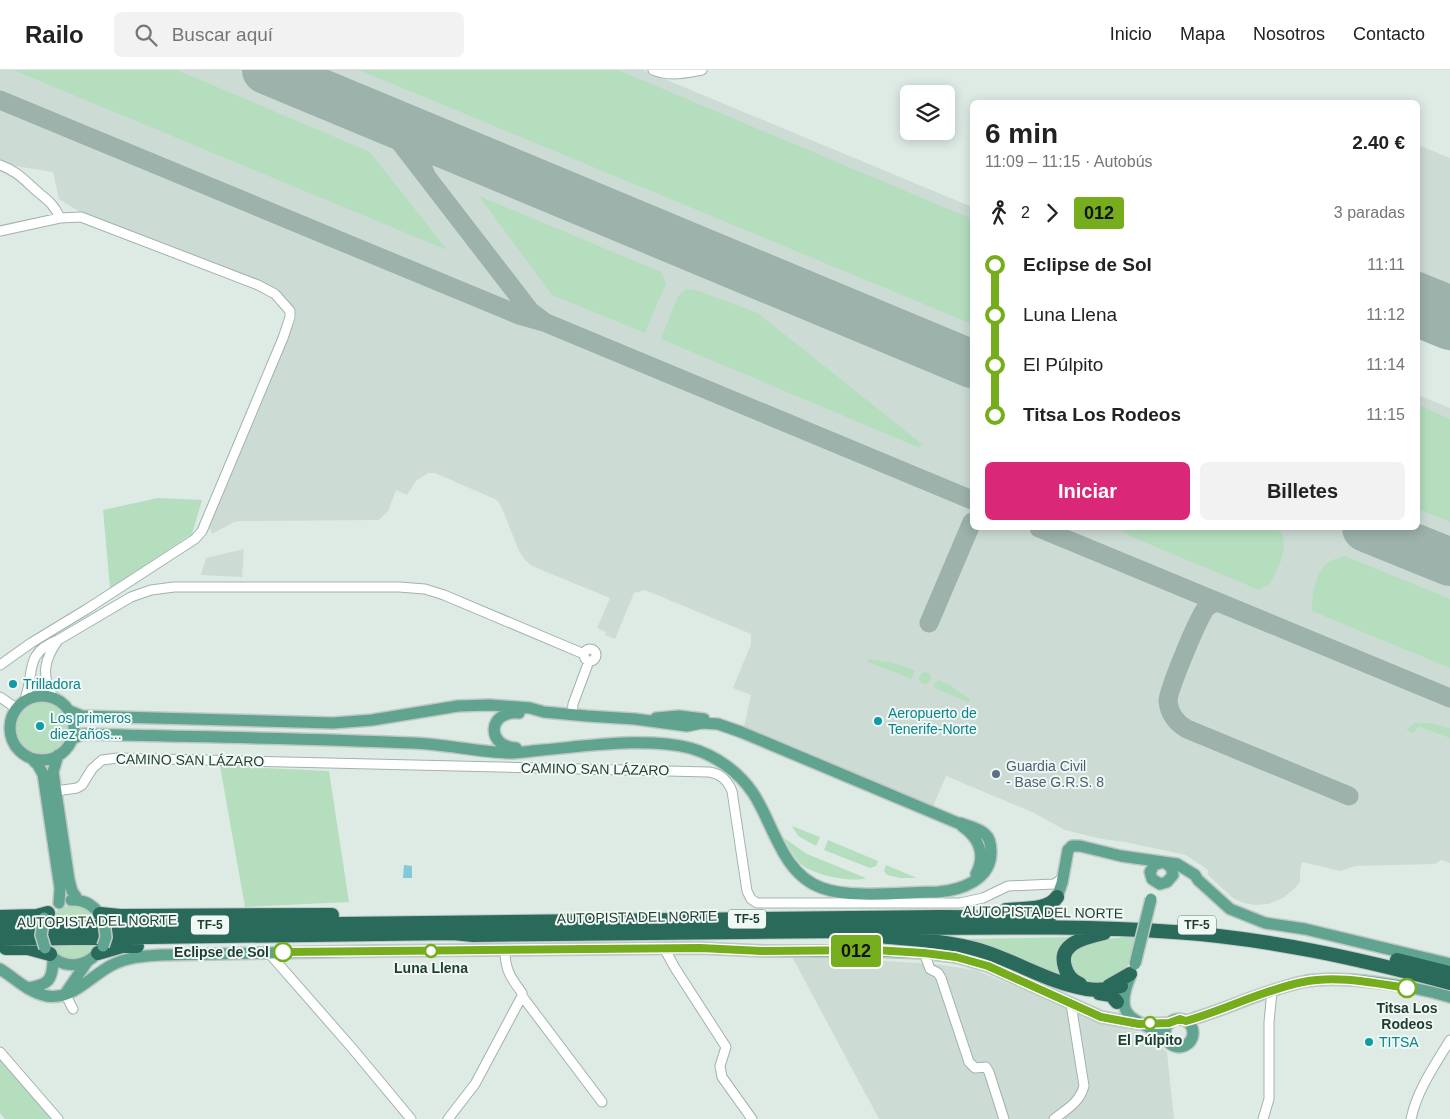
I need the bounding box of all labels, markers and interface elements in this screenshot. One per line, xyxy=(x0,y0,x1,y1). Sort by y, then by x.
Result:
search box xyxy=(114,12,464,57)
text: Railo xyxy=(25,21,84,48)
icon: search xyxy=(132,21,160,49)
text: Buscar aquí xyxy=(172,24,273,45)
text: Inicio xyxy=(1110,24,1152,44)
text: Mapa xyxy=(1180,24,1225,44)
text: Nosotros xyxy=(1253,24,1325,44)
text: Contacto xyxy=(1353,24,1425,44)
map controls xyxy=(900,85,955,140)
button: layers xyxy=(900,85,955,140)
text: 6 min xyxy=(985,118,1058,149)
text: 2.40 € xyxy=(1352,132,1405,153)
text: 11:09 – 11:15 · Autobús xyxy=(985,153,1153,170)
icon: walk xyxy=(985,199,1013,227)
icon: forward xyxy=(1038,199,1066,227)
text: 012 xyxy=(1084,203,1114,223)
text: 2 xyxy=(1021,204,1030,221)
text: 3 paradas xyxy=(1334,204,1405,221)
text: Eclipse de Sol xyxy=(1023,254,1152,275)
text: 11:11 xyxy=(1367,256,1405,273)
text: Luna Llena xyxy=(1023,304,1117,325)
text: 11:12 xyxy=(1366,306,1405,323)
text: El Púlpito xyxy=(1023,354,1103,375)
text: 11:14 xyxy=(1366,356,1405,373)
text: Titsa Los Rodeos xyxy=(1023,404,1181,425)
text: 11:15 xyxy=(1366,406,1405,423)
button: Iniciar xyxy=(985,462,1190,520)
button: Billetes xyxy=(1200,462,1405,520)
place label: Trilladora xyxy=(23,676,81,692)
marker: Trilladora xyxy=(7,678,19,690)
place label: Aeropuerto de Tenerife-Norte xyxy=(888,705,977,737)
place label: Los primeros diez años... xyxy=(50,710,131,742)
marker: Aeropuerto de Tenerife-Norte xyxy=(872,715,884,727)
marker: Los primeros diez años... xyxy=(34,720,46,732)
street label: CAMINO SAN LÁZARO xyxy=(116,751,265,769)
place label: Guardia Civil - Base G.R.S. 8 xyxy=(1006,758,1104,790)
street label: CAMINO SAN LÁZARO xyxy=(521,760,670,778)
marker: Guardia Civil - Base G.R.S. 8 xyxy=(990,768,1002,780)
street label: AUTOPISTA DEL NORTE xyxy=(963,903,1123,921)
street label: AUTOPISTA DEL NORTE xyxy=(557,908,717,926)
road number: TF-5 xyxy=(728,910,766,929)
street label: AUTOPISTA DEL NORTE xyxy=(17,912,177,930)
road number: TF-5 xyxy=(191,916,229,934)
road number: TF-5 xyxy=(1178,916,1216,934)
line badge: 012 xyxy=(827,935,885,967)
text: 012 xyxy=(841,941,871,961)
marker: Eclipse de Sol xyxy=(273,942,293,962)
place label: Eclipse de Sol xyxy=(174,944,269,960)
marker: Luna Llena xyxy=(424,944,438,958)
place label: Luna Llena xyxy=(394,960,468,976)
marker: Titsa Los Rodeos xyxy=(1397,978,1417,998)
place label: Titsa Los Rodeos xyxy=(1376,1000,1438,1032)
marker: El Púlpito xyxy=(1143,1016,1157,1030)
place label: El Púlpito xyxy=(1118,1032,1182,1048)
place label: TITSA xyxy=(1379,1034,1419,1050)
marker: TITSA xyxy=(1363,1036,1375,1048)

